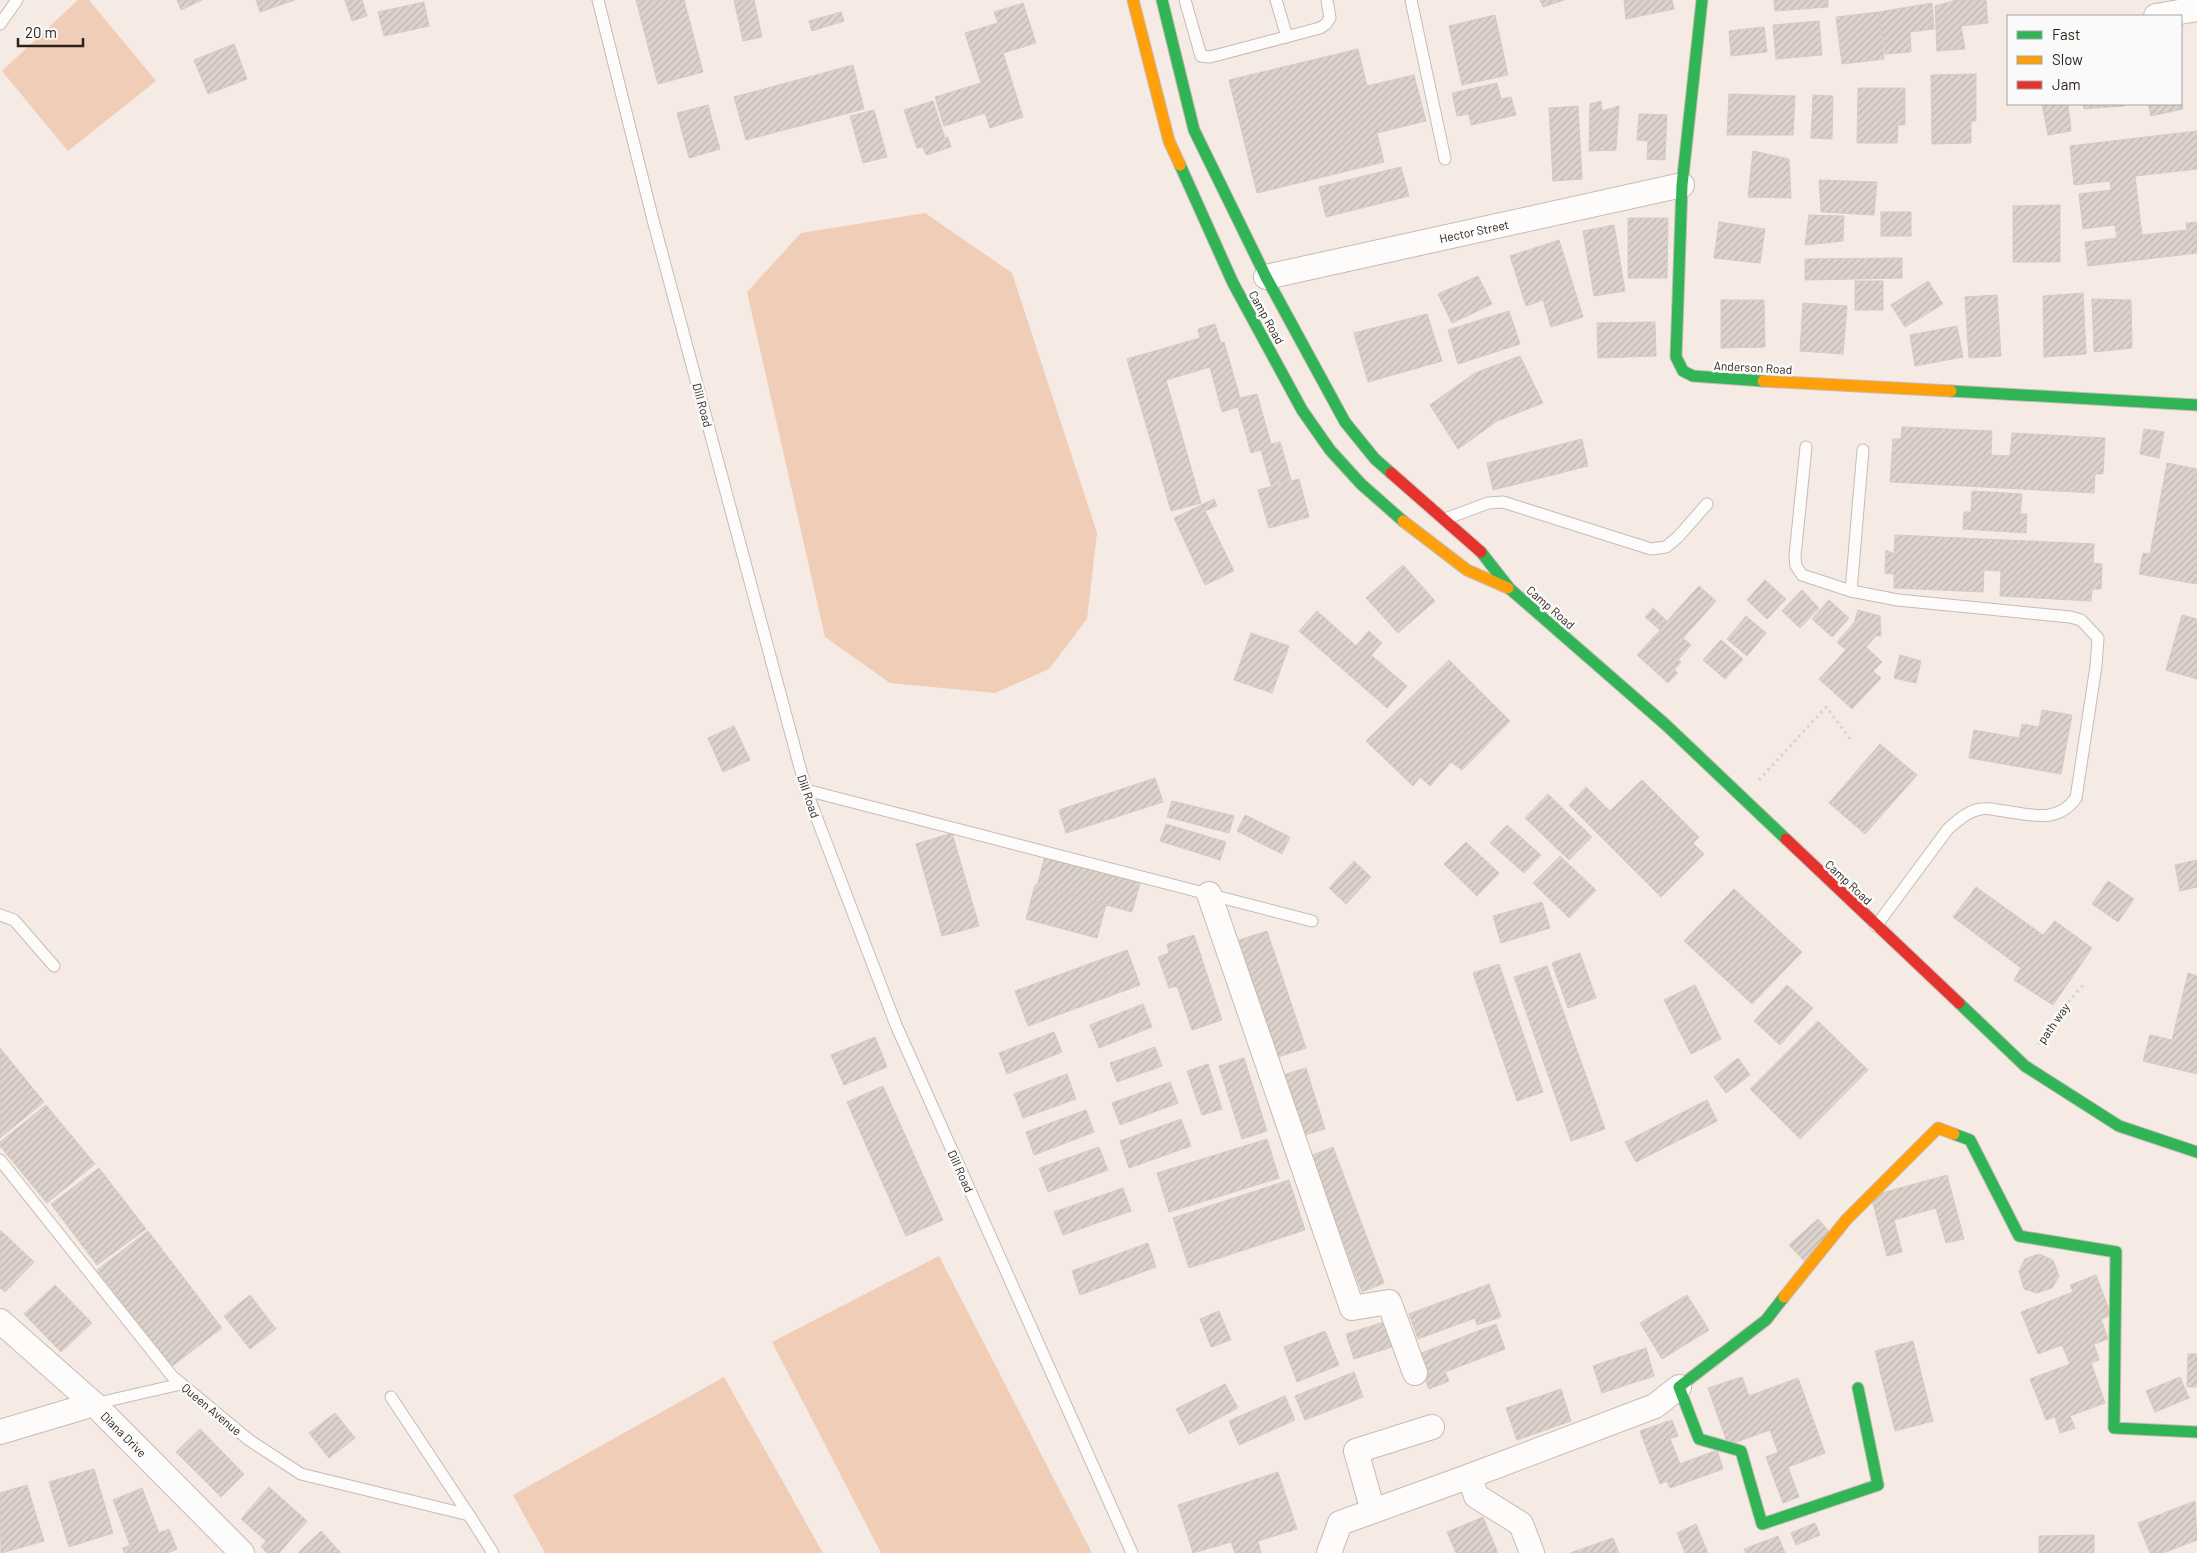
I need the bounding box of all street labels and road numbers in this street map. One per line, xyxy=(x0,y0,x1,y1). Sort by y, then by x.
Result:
street label: Hector Street xyxy=(1438,217,1510,245)
street label: Camp Road xyxy=(1247,288,1287,346)
street label: Anderson Road xyxy=(1713,358,1793,376)
street label: Dill Road xyxy=(690,381,716,429)
street label: Camp Road xyxy=(1524,582,1578,632)
street label: Dill Road xyxy=(795,772,823,820)
street label: Camp Road xyxy=(1823,857,1875,907)
street label: path way xyxy=(2034,1000,2072,1046)
street label: Dill Road xyxy=(945,1148,977,1194)
street label: Queen Avenue xyxy=(179,1380,245,1438)
street label: Diana Drive xyxy=(98,1408,150,1460)

